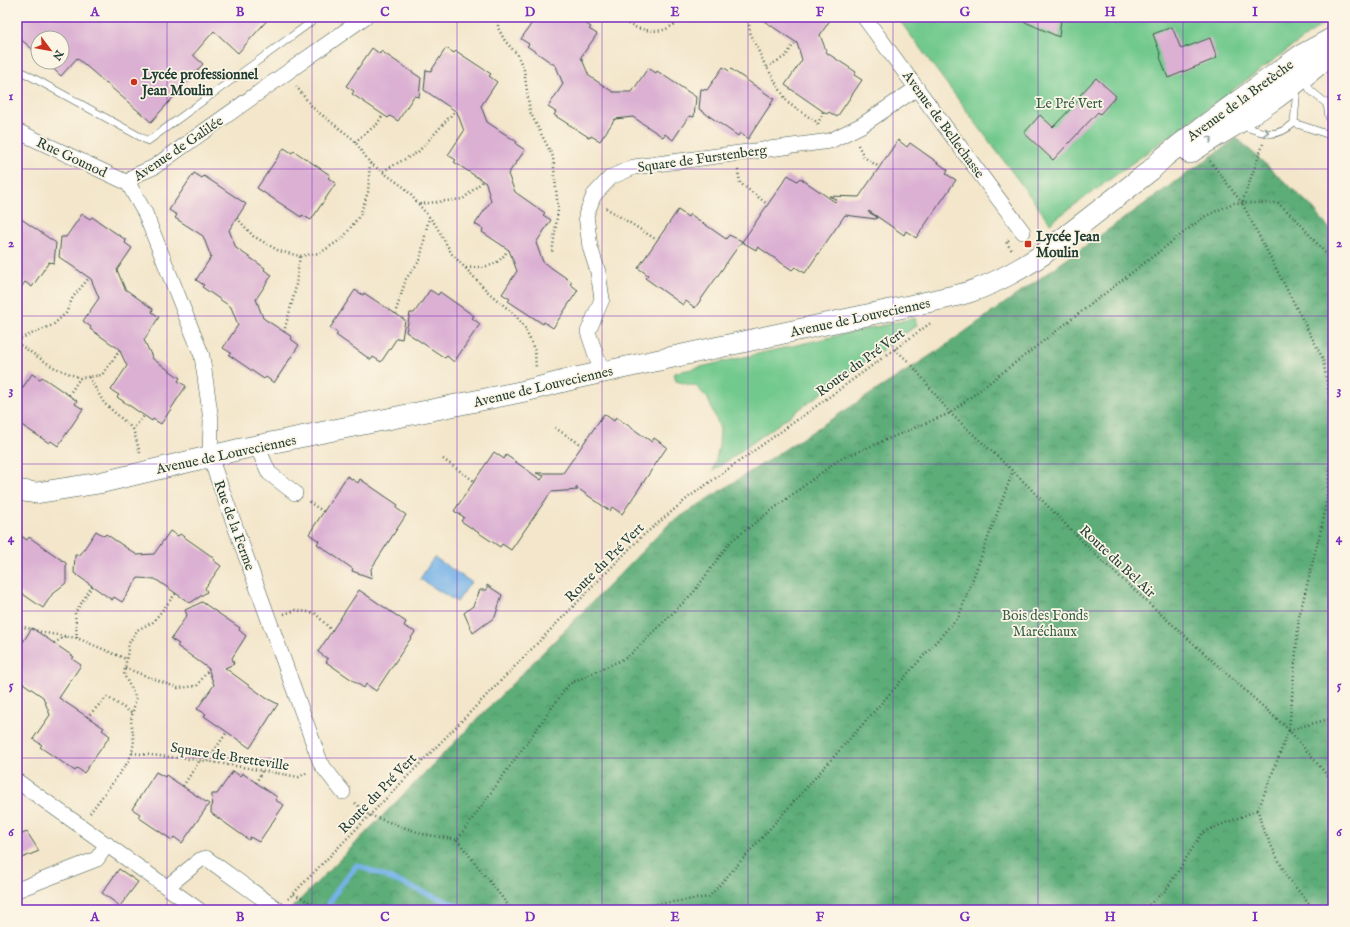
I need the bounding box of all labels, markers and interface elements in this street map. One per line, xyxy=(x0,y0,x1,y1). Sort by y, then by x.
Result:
text: A xyxy=(90,4,101,21)
text: B xyxy=(236,4,245,21)
text: C xyxy=(380,4,390,21)
text: D xyxy=(525,4,536,21)
text: E xyxy=(670,4,680,21)
text: F xyxy=(816,4,825,21)
text: G xyxy=(960,4,971,21)
text: H xyxy=(1104,4,1116,21)
text: I xyxy=(1252,4,1258,21)
north arrow xyxy=(30,30,70,70)
text: N xyxy=(49,46,67,63)
street label: Avenue de la Bretèche xyxy=(1183,56,1298,146)
place label: Lycée professionnel Jean Moulin xyxy=(140,66,259,100)
street label: Avenue de Bellechasse xyxy=(898,67,989,182)
marker: Lycée professionnel Jean Moulin xyxy=(129,77,139,87)
text: 1 xyxy=(9,88,14,105)
text: 1 xyxy=(1337,88,1342,105)
park label: Le Pré Vert xyxy=(1035,95,1103,113)
street label: Avenue de Galilée xyxy=(130,112,227,186)
one-way arrow xyxy=(1263,128,1269,137)
street label: Rue Gounod xyxy=(33,134,110,182)
one-way arrow xyxy=(1206,137,1213,144)
street label: Square de Furstenberg xyxy=(636,141,768,177)
place label: Lycée Jean Moulin xyxy=(1036,228,1100,262)
text: 2 xyxy=(8,235,14,252)
text: 2 xyxy=(1336,235,1342,252)
marker: Lycée Jean Moulin xyxy=(1023,239,1033,249)
street label: Avenue de Louveciennes xyxy=(788,294,932,342)
street label: Route du Pré Vert xyxy=(813,325,908,401)
street label: Avenue de Louveciennes xyxy=(471,362,615,412)
text: 3 xyxy=(9,382,14,399)
text: 3 xyxy=(1337,382,1342,399)
street label: Avenue de Louveciennes xyxy=(154,431,298,479)
street label: Rue de la Ferme xyxy=(209,478,259,573)
street label: Route du Pré Vert xyxy=(561,519,648,606)
street label: Route du Bel Air xyxy=(1075,522,1159,602)
text: 4 xyxy=(8,530,15,547)
text: 4 xyxy=(1336,530,1343,547)
park label: Bois des Fonds Maréchaux xyxy=(1002,607,1088,641)
text: 5 xyxy=(9,677,14,694)
text: 5 xyxy=(1337,677,1342,694)
street label: Square de Bretteville xyxy=(169,739,291,775)
street label: Route du Pré Vert xyxy=(335,750,421,838)
text: 6 xyxy=(8,824,14,841)
text: 6 xyxy=(1336,824,1342,841)
text: A xyxy=(90,909,101,926)
text: B xyxy=(236,909,245,926)
text: C xyxy=(380,909,390,926)
text: D xyxy=(525,909,536,926)
text: E xyxy=(670,909,680,926)
text: F xyxy=(816,909,825,926)
text: G xyxy=(960,909,971,926)
text: H xyxy=(1104,909,1116,926)
text: I xyxy=(1252,909,1258,926)

